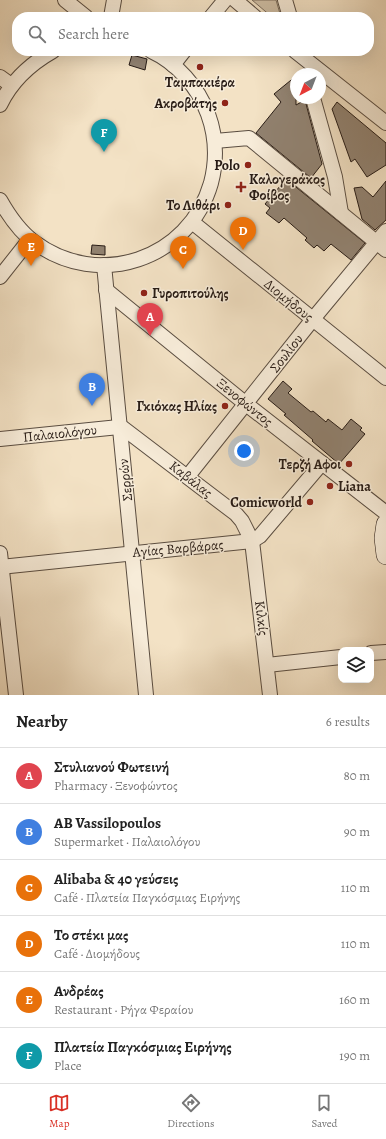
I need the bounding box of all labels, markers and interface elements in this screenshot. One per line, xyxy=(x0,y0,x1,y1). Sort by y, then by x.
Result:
search box xyxy=(12,12,374,56)
icon: search xyxy=(26,23,48,45)
text: Search here xyxy=(58,24,129,44)
marker: Ταμπακιέρα xyxy=(195,62,205,72)
north arrow xyxy=(290,68,326,104)
place label: Ταμπακιέρα xyxy=(165,73,236,92)
place label: Ακροβάτης xyxy=(154,94,217,113)
marker: Ακροβάτης xyxy=(220,98,230,108)
pin: F xyxy=(91,119,117,152)
place label: Polo xyxy=(214,156,240,175)
marker: Polo xyxy=(243,160,253,170)
place label: Καλογεράκος Φοίβος xyxy=(249,170,325,205)
marker: Καλογεράκος Φοίβος xyxy=(236,182,246,192)
place label: Το Λιθάρι xyxy=(166,196,220,215)
marker: Το Λιθάρι xyxy=(223,200,233,210)
pin: D xyxy=(230,217,256,250)
pin: E xyxy=(18,233,44,266)
pin: C xyxy=(170,236,196,269)
street label: Διομήδους xyxy=(260,275,317,326)
place label: Γυροπιτούλης xyxy=(152,284,229,303)
marker: Γυροπιτούλης xyxy=(139,288,149,298)
pin: A xyxy=(137,303,163,336)
street label: Σουλίου xyxy=(265,330,307,377)
pin: B xyxy=(79,373,105,406)
street label: Ξενοφώντος xyxy=(213,374,277,431)
place label: Γκιόκας Ηλίας xyxy=(136,397,217,416)
marker: Γκιόκας Ηλίας xyxy=(220,401,230,411)
street label: Παλαιολόγου xyxy=(22,420,98,447)
your location xyxy=(234,441,254,461)
place label: Τερζή Αφοι xyxy=(279,455,341,474)
street label: Καβάλας xyxy=(165,456,216,502)
street label: Σερρών xyxy=(114,458,137,502)
marker: Τερζή Αφοι xyxy=(344,459,354,469)
place label: Liana xyxy=(338,477,371,496)
marker: Liana xyxy=(325,481,335,491)
place label: Comicworld xyxy=(230,493,302,512)
marker: Comicworld xyxy=(305,497,315,507)
street label: Αγίας Βαρβάρας xyxy=(131,535,224,562)
street label: Κιλκίς xyxy=(250,600,273,637)
map controls xyxy=(338,647,374,683)
button: layers xyxy=(338,647,374,683)
text: Nearby xyxy=(16,710,67,733)
text: 6 results xyxy=(326,713,370,730)
text: Στυλιανού Φωτεινή xyxy=(54,757,169,777)
text: A xyxy=(25,767,33,784)
text: 80 m xyxy=(343,767,370,784)
text: Pharmacy · Ξενοφώντος xyxy=(54,777,178,794)
text: AB Vassilopoulos xyxy=(54,813,161,833)
text: B xyxy=(25,823,33,840)
text: 90 m xyxy=(344,823,370,840)
text: Supermarket · Παλαιολόγου xyxy=(54,833,200,850)
text: Alibaba & 40 γεύσεις xyxy=(54,869,179,889)
text: C xyxy=(25,879,33,896)
text: 110 m xyxy=(341,879,370,896)
text: Café · Πλατεία Παγκόσμιας Ειρήνης xyxy=(54,889,240,906)
text: Το στέκι μας xyxy=(54,925,128,945)
text: D xyxy=(24,935,34,952)
text: 110 m xyxy=(341,935,370,952)
text: Café · Διομήδους xyxy=(54,945,140,962)
text: Ανδρέας xyxy=(54,981,104,1001)
text: E xyxy=(25,991,33,1008)
text: 160 m xyxy=(339,991,370,1008)
text: Restaurant · Ρήγα Φεραίου xyxy=(54,1001,193,1018)
text: Πλατεία Παγκόσμιας Ειρήνης xyxy=(54,1037,232,1057)
text: F xyxy=(26,1047,32,1064)
text: 190 m xyxy=(339,1047,370,1064)
text: Place xyxy=(54,1057,82,1074)
tab: Map xyxy=(48,1092,70,1131)
tab: Directions xyxy=(167,1092,215,1131)
tab: Saved xyxy=(311,1092,338,1131)

